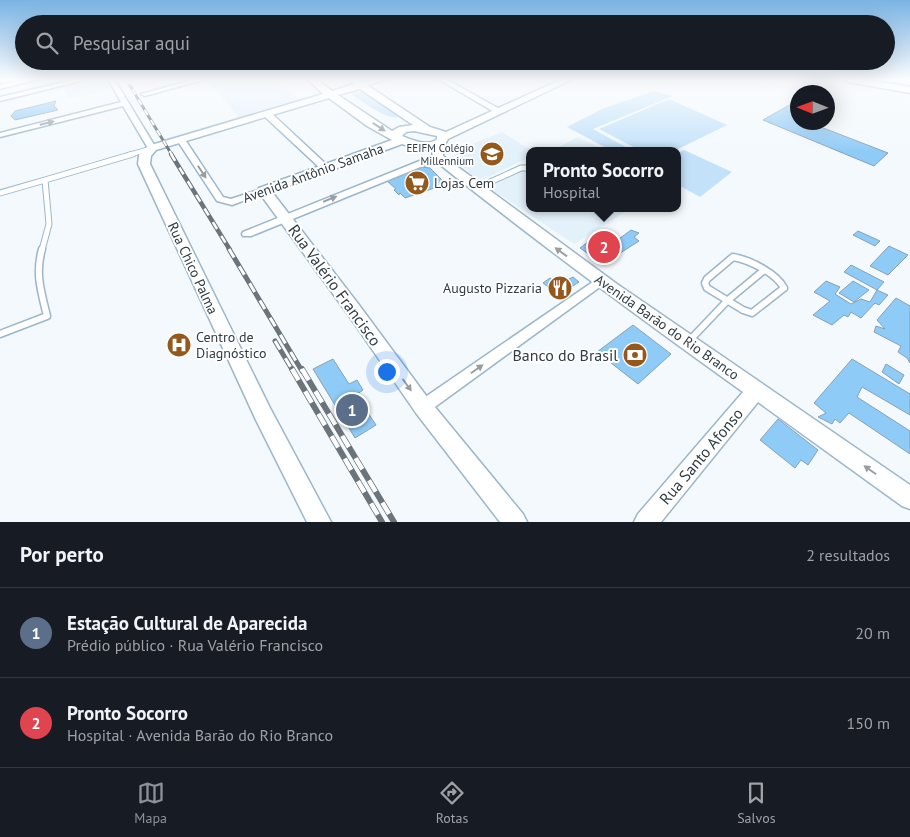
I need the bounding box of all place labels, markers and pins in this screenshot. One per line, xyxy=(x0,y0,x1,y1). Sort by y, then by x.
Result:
place label: EEIFM Colégio Millennium xyxy=(406,141,474,168)
school or university icon: EEIFM Colégio Millennium xyxy=(479,141,505,167)
supermarket icon: Lojas Cem xyxy=(404,170,430,196)
place label: Lojas Cem xyxy=(434,174,494,192)
pin: 2 xyxy=(588,228,620,266)
restaurant icon: Augusto Pizzaria xyxy=(547,275,573,301)
place label: Augusto Pizzaria xyxy=(443,279,542,297)
place label: Centro de Diagnóstico xyxy=(196,328,266,362)
hospital icon: Centro de Diagnóstico xyxy=(166,332,192,358)
bank icon: Banco do Brasil xyxy=(622,342,648,368)
place label: Banco do Brasil xyxy=(512,345,618,365)
pin: 1 xyxy=(336,391,368,429)

